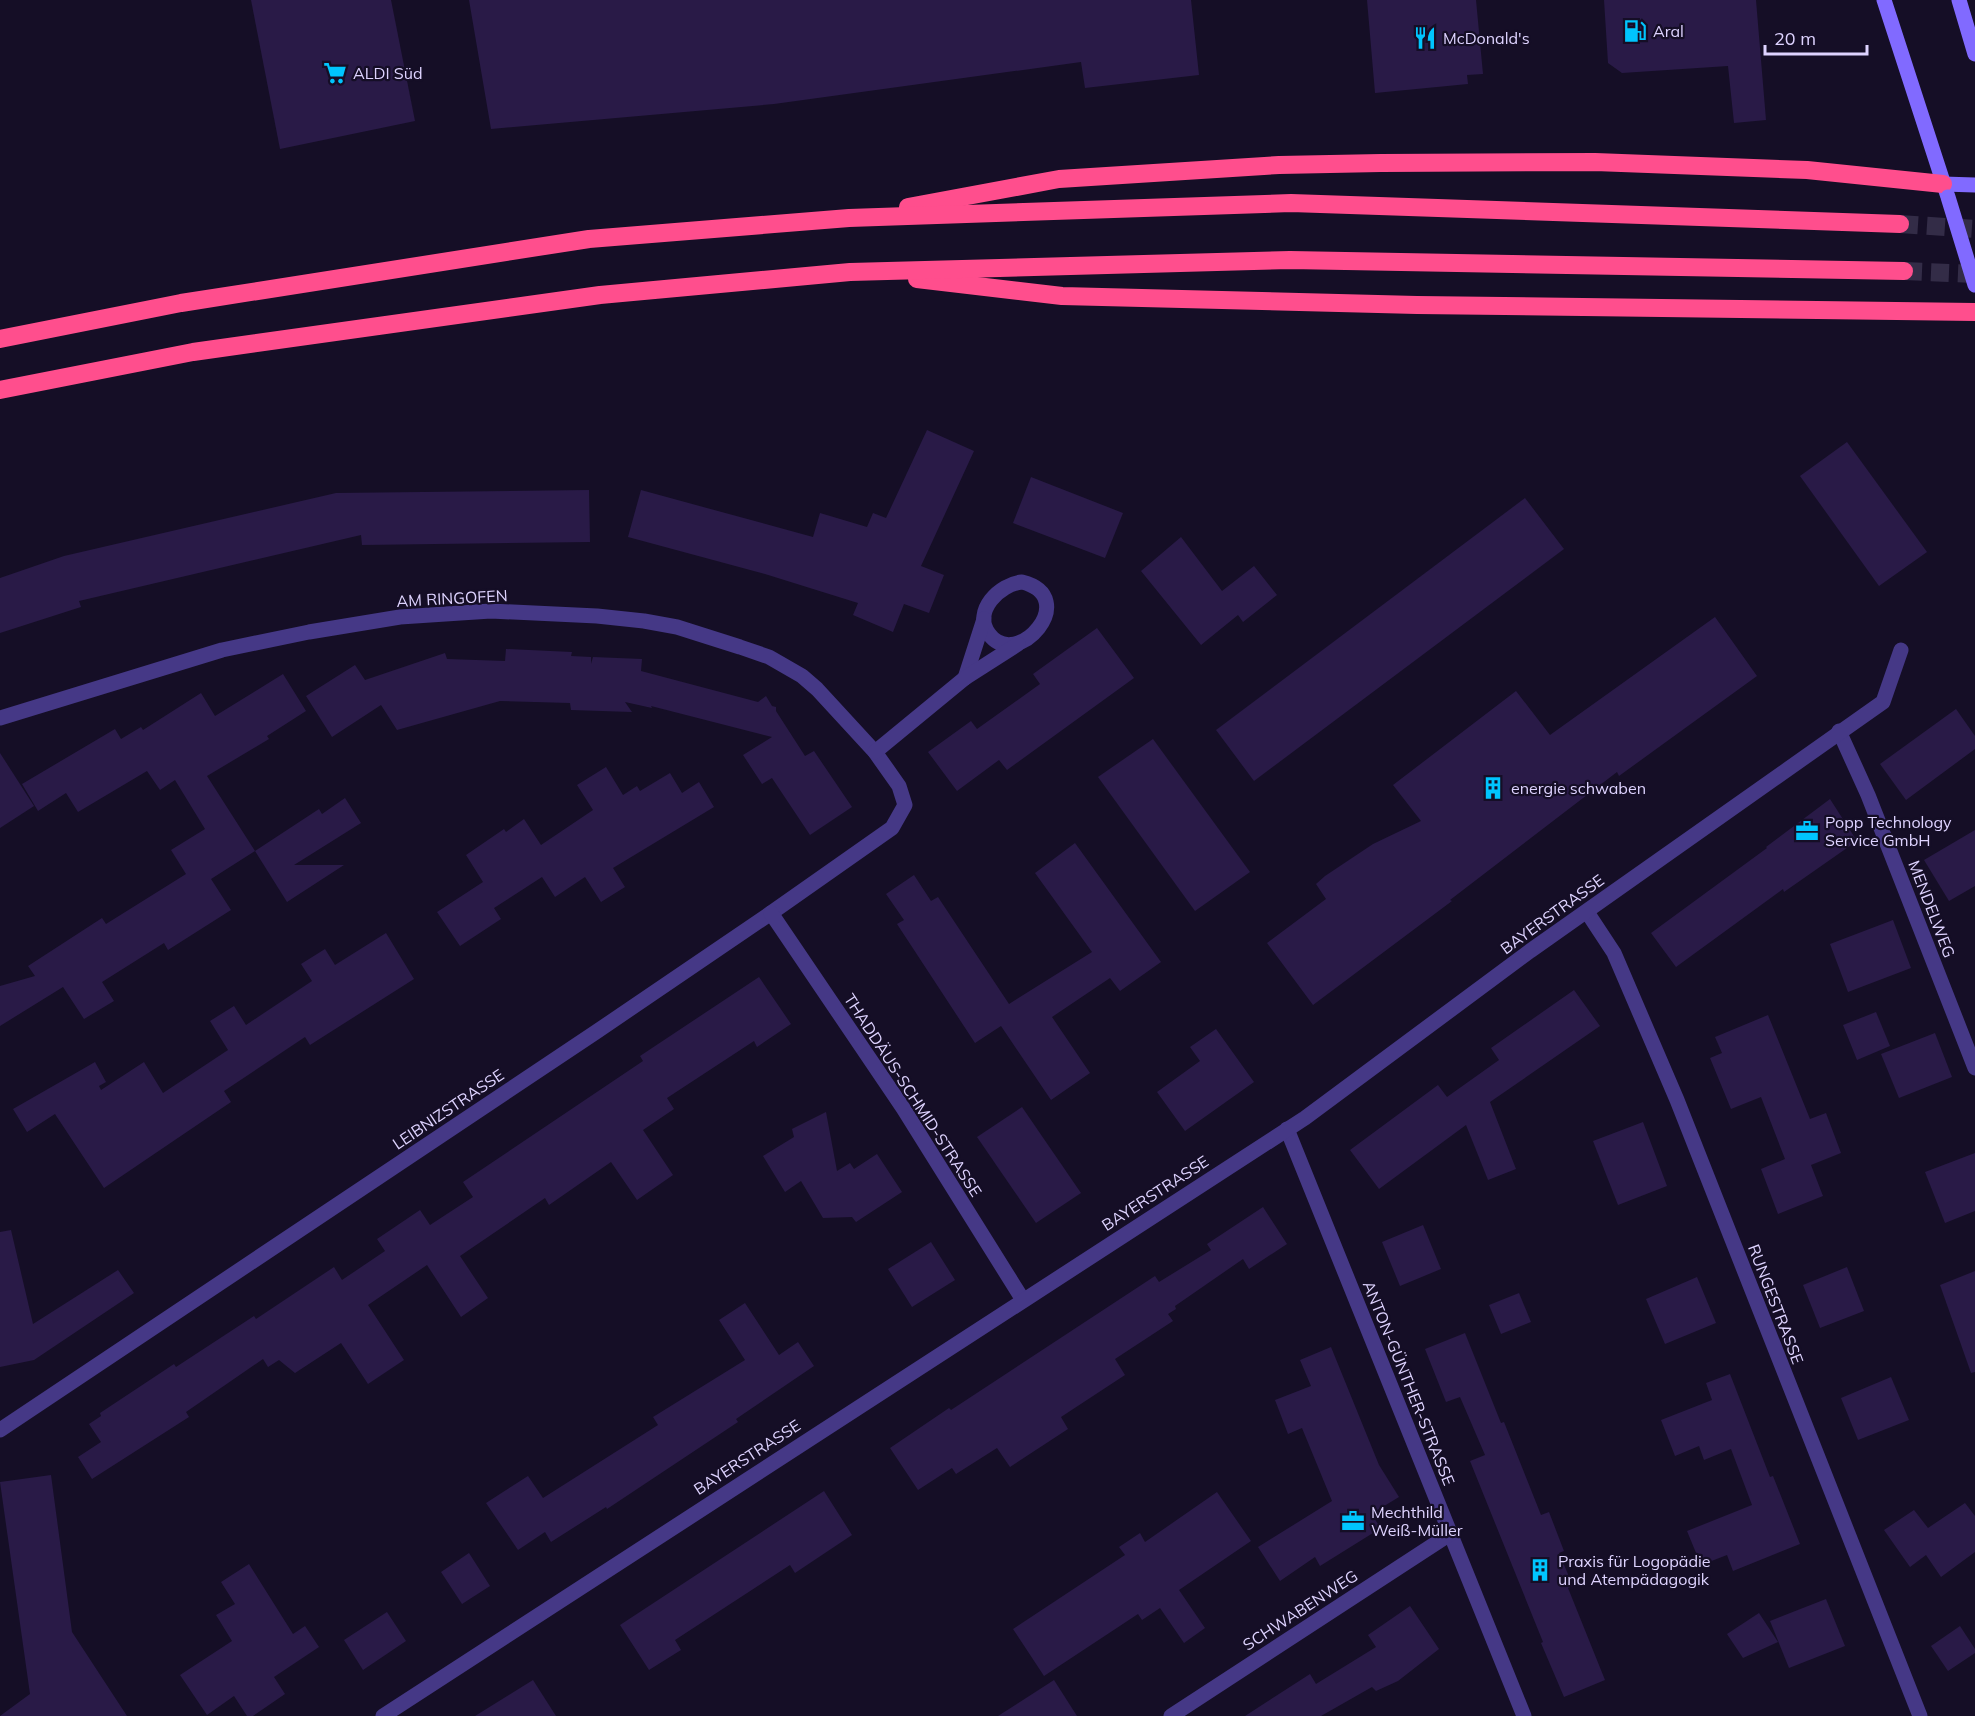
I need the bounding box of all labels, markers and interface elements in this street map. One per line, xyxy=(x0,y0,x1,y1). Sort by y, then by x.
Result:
fuel station icon: Aral xyxy=(1622,18,1648,44)
scale bar xyxy=(1765,18,1867,56)
place label: Aral xyxy=(1653,21,1684,41)
restaurant icon: McDonald's xyxy=(1412,25,1438,51)
text: 20 m xyxy=(1774,27,1816,50)
place label: McDonald's xyxy=(1443,28,1530,48)
supermarket icon: ALDI Süd xyxy=(322,60,348,86)
place label: ALDI Süd xyxy=(353,63,423,83)
street label: AM RINGOFEN xyxy=(396,585,508,611)
building icon: energie schwaben xyxy=(1480,775,1506,801)
place label: energie schwaben xyxy=(1511,778,1646,798)
place label: Popp Technology Service GmbH xyxy=(1825,812,1952,850)
office icon: Popp Technology Service GmbH xyxy=(1794,818,1820,844)
street label: MENDELWEG xyxy=(1904,858,1960,960)
street label: BAYERSTRASSE xyxy=(1496,870,1608,958)
street label: THADDÄUS-SCHMID-STRASSE xyxy=(840,990,986,1200)
street label: LEIBNIZSTRASSE xyxy=(389,1064,507,1154)
street label: BAYERSTRASSE xyxy=(1098,1151,1212,1235)
street label: RUNGESTRASSE xyxy=(1744,1241,1808,1367)
street label: ANTON-GÜNTHER-STRASSE xyxy=(1359,1278,1459,1488)
street label: BAYERSTRASSE xyxy=(690,1415,804,1499)
place label: Mechthild Weiß-Müller xyxy=(1371,1502,1463,1540)
office icon: Mechthild Weiß-Müller xyxy=(1340,1508,1366,1534)
place label: Praxis für Logopädie und Atempädagogik xyxy=(1558,1551,1711,1589)
building icon: Praxis für Logopädie und Atempädagogik xyxy=(1527,1557,1553,1583)
street label: SCHWABENWEG xyxy=(1239,1565,1361,1655)

